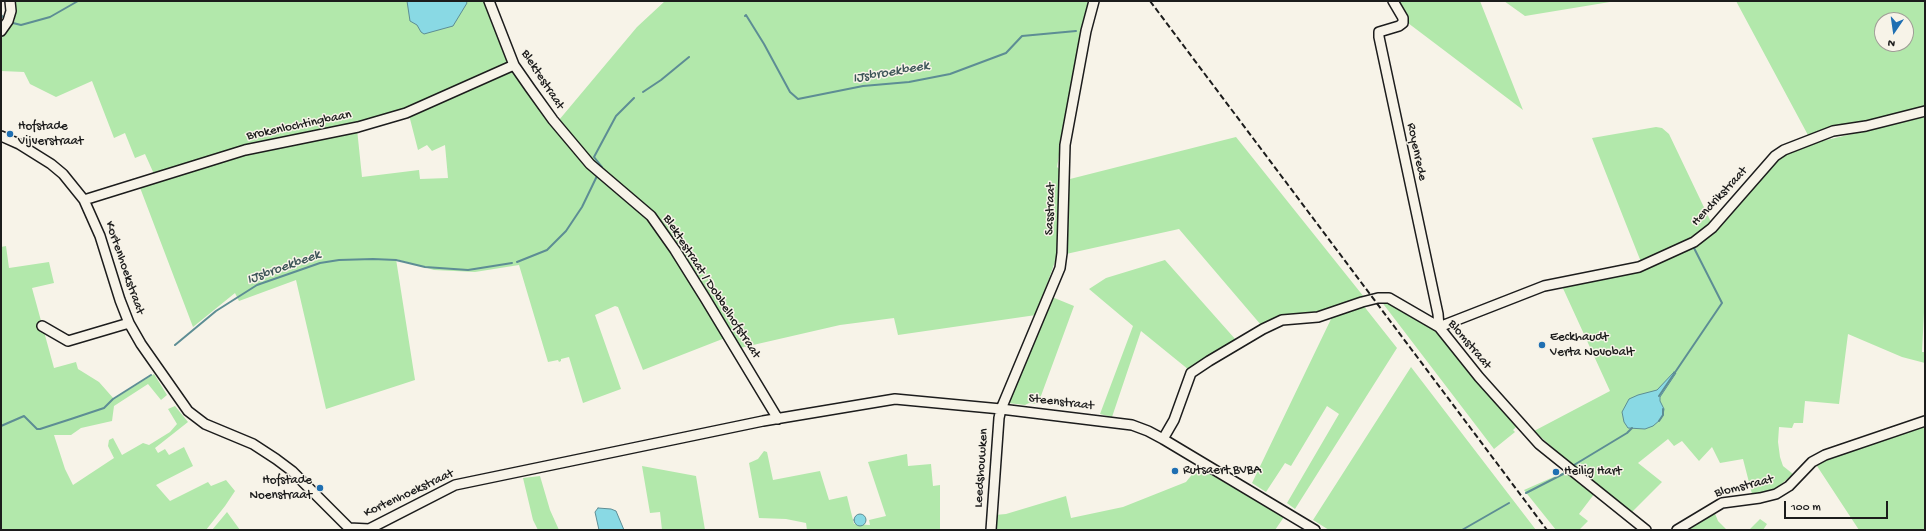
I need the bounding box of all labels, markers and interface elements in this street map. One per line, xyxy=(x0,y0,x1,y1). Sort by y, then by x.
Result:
north arrow xyxy=(1874,12,1914,52)
text: N xyxy=(1887,36,1896,49)
street label: Blektestraat xyxy=(517,47,567,113)
water label: IJsbroekbeek xyxy=(852,58,930,88)
street label: Brokenlochtingbaan xyxy=(245,107,353,145)
place label: Hofstade Vijverstraat xyxy=(18,119,83,150)
street label: Royenrede xyxy=(1402,122,1430,182)
marker: Hofstade Vijverstraat xyxy=(5,129,15,139)
street label: Hendrikstraat xyxy=(1689,164,1751,230)
street label: Sasstraat xyxy=(1042,183,1060,235)
street label: Blektestraat / Dobbelhofstraat xyxy=(659,212,763,362)
street label: Kortenhoekstraat xyxy=(101,219,147,317)
water label: IJsbroekbeek xyxy=(245,247,323,289)
street label: Blomstraat xyxy=(1444,317,1494,373)
place label: Eeckhaudt Verta Novobalt xyxy=(1550,330,1634,361)
marker: Eeckhaudt Verta Novobalt xyxy=(1537,340,1547,350)
street label: Steenstraat xyxy=(1028,391,1094,415)
street label: Leedshouwken xyxy=(971,428,993,508)
place label: Rutsaert BVBA xyxy=(1183,463,1261,479)
place label: Heilig Hart xyxy=(1564,464,1622,480)
street label: Kortenhoekstraat xyxy=(362,466,456,522)
marker: Rutsaert BVBA xyxy=(1170,466,1180,476)
marker: Heilig Hart xyxy=(1551,467,1561,477)
street label: Blomstraat xyxy=(1713,472,1775,502)
place label: Hofstade Noenstraat xyxy=(249,473,312,504)
marker: Hofstade Noenstraat xyxy=(315,483,325,493)
scale bar xyxy=(1786,493,1890,519)
text: 100 m xyxy=(1791,501,1821,515)

